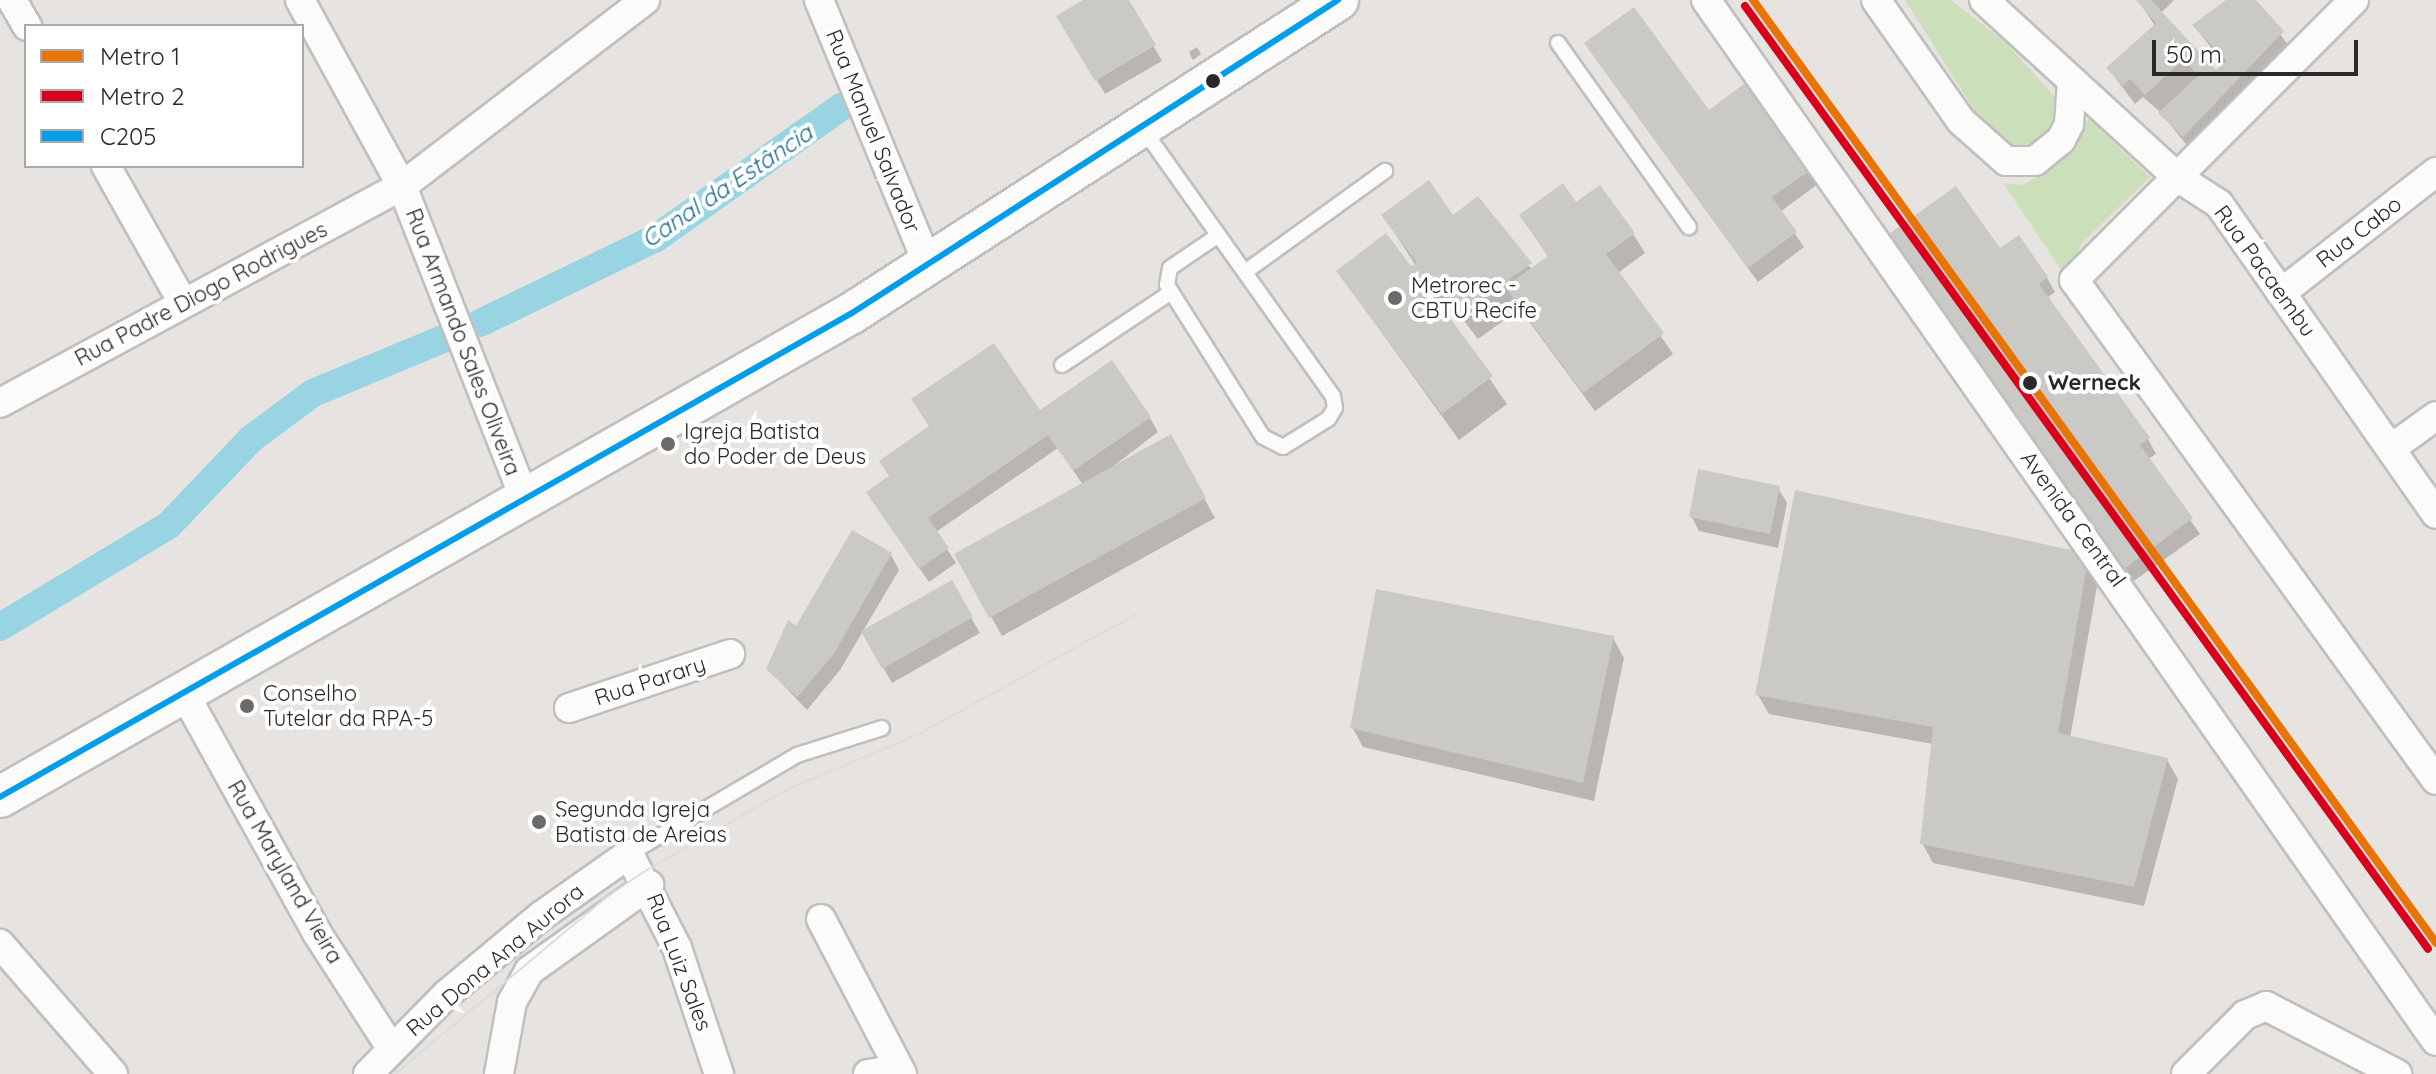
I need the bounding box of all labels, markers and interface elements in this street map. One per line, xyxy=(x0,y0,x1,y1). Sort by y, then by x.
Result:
legend xyxy=(24,24,304,168)
scale bar xyxy=(2156,24,2362,74)
street label: Rua Manuel Salvador xyxy=(820,26,926,236)
text: 50 m xyxy=(2166,39,2222,69)
text: Metro 1 xyxy=(100,41,180,71)
unlabelled marker xyxy=(1205,73,1221,89)
text: Metro 2 xyxy=(100,81,185,111)
water label: Canal da Estância xyxy=(636,118,818,254)
text: C205 xyxy=(100,121,156,151)
street label: Rua Cabo xyxy=(2311,191,2407,273)
street label: Rua Pacaembu xyxy=(2209,200,2321,342)
street label: Rua Armando Sales Oliveira xyxy=(400,205,526,479)
street label: Rua Padre Diogo Rodrigues xyxy=(70,216,332,372)
place label: Metrorec - CBTU Recife xyxy=(1411,272,1537,324)
marker: Metrorec - CBTU Recife xyxy=(1386,289,1404,307)
place label: Werneck xyxy=(2048,370,2141,396)
marker: Werneck xyxy=(2019,372,2041,394)
place label: Igreja Batista do Poder de Deus xyxy=(684,418,866,470)
marker: Igreja Batista do Poder de Deus xyxy=(659,435,677,453)
street label: Avenida Central xyxy=(2015,446,2131,592)
street label: Rua Parary xyxy=(591,651,709,711)
place label: Conselho Tutelar da RPA-5 xyxy=(263,680,433,732)
marker: Conselho Tutelar da RPA-5 xyxy=(238,697,256,715)
street label: Rua Maryland Vieira xyxy=(222,776,348,968)
place label: Segunda Igreja Batista de Areias xyxy=(555,796,727,848)
marker: Segunda Igreja Batista de Areias xyxy=(530,813,548,831)
street label: Rua Dona Ana Aurora xyxy=(401,878,589,1042)
street label: Rua Luiz Sales xyxy=(641,890,717,1034)

